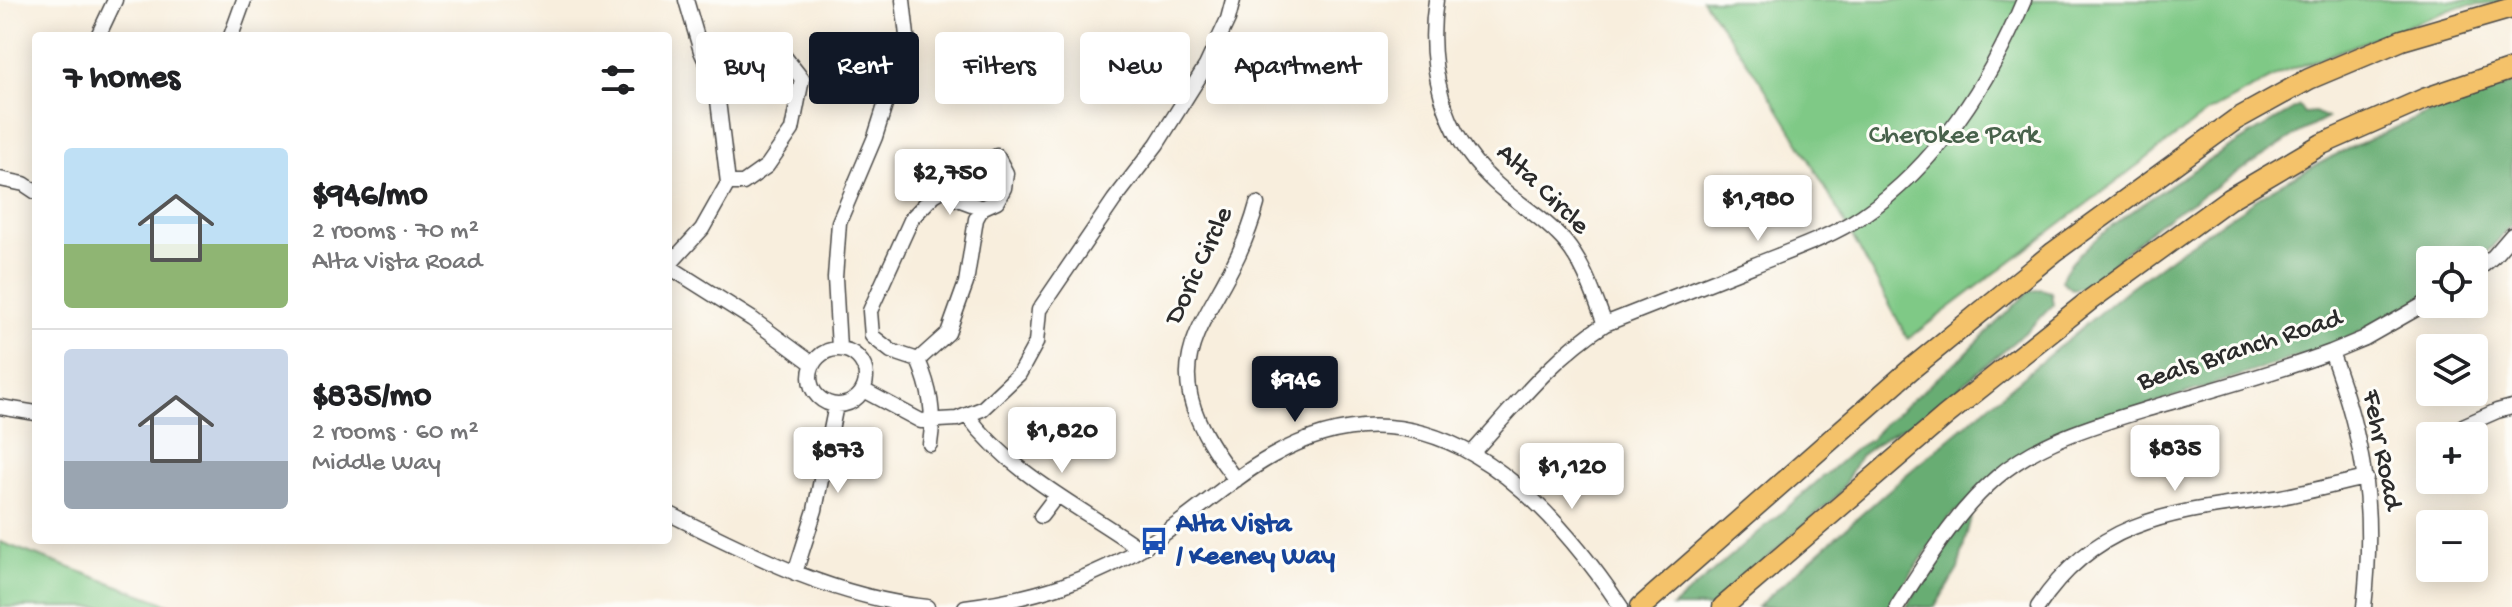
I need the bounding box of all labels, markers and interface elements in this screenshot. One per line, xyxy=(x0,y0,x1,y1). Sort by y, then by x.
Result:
chip: Buy xyxy=(696,32,793,104)
chip: Rent xyxy=(809,32,919,104)
chip: Filters xyxy=(935,32,1064,104)
chip: New xyxy=(1080,32,1190,104)
chip: Apartment xyxy=(1206,32,1388,104)
icon: filters xyxy=(596,58,640,102)
text: 7 homes xyxy=(64,60,180,100)
park label: Cherokee Park xyxy=(1869,120,2042,153)
street label: Alta Circle xyxy=(1488,137,1596,243)
pin: $2,750 xyxy=(885,149,1015,217)
text: $2,750 xyxy=(913,159,987,190)
pin: $1,980 xyxy=(1693,175,1823,243)
text: $946/mo xyxy=(312,177,428,217)
icon: home xyxy=(128,180,224,276)
text: $1,980 xyxy=(1722,185,1794,216)
street label: Doric Circle xyxy=(1158,201,1242,332)
text: 2 rooms · 70 m² xyxy=(312,217,479,248)
map controls xyxy=(2416,246,2488,582)
button: locate xyxy=(2416,246,2488,318)
text: Alta Vista Road xyxy=(312,248,482,279)
street label: Beals Branch Road xyxy=(2133,302,2349,400)
button: layers xyxy=(2416,334,2488,406)
pin: $946 xyxy=(1248,356,1342,424)
text: $946 xyxy=(1270,366,1320,397)
text: $835/mo xyxy=(312,378,431,418)
icon: home xyxy=(128,381,224,477)
street label: Fehr Road xyxy=(2353,386,2409,515)
pin: $1,820 xyxy=(997,407,1127,475)
text: $1,820 xyxy=(1026,417,1098,448)
text: 2 rooms · 60 m² xyxy=(312,418,478,449)
button: + xyxy=(2416,422,2488,494)
pin: $835 xyxy=(2128,425,2222,493)
pin: $873 xyxy=(791,427,885,495)
text: $835 xyxy=(2148,435,2202,466)
text: $873 xyxy=(812,437,864,468)
pin: $1,120 xyxy=(1507,443,1637,511)
text: Middle Way xyxy=(312,449,441,480)
text: $1,120 xyxy=(1538,453,1606,484)
place label: Alta Vista / Keeney Way xyxy=(1175,509,1335,574)
button: − xyxy=(2416,510,2488,582)
bus stop icon: Alta Vista / Keeney Way xyxy=(1139,526,1169,556)

